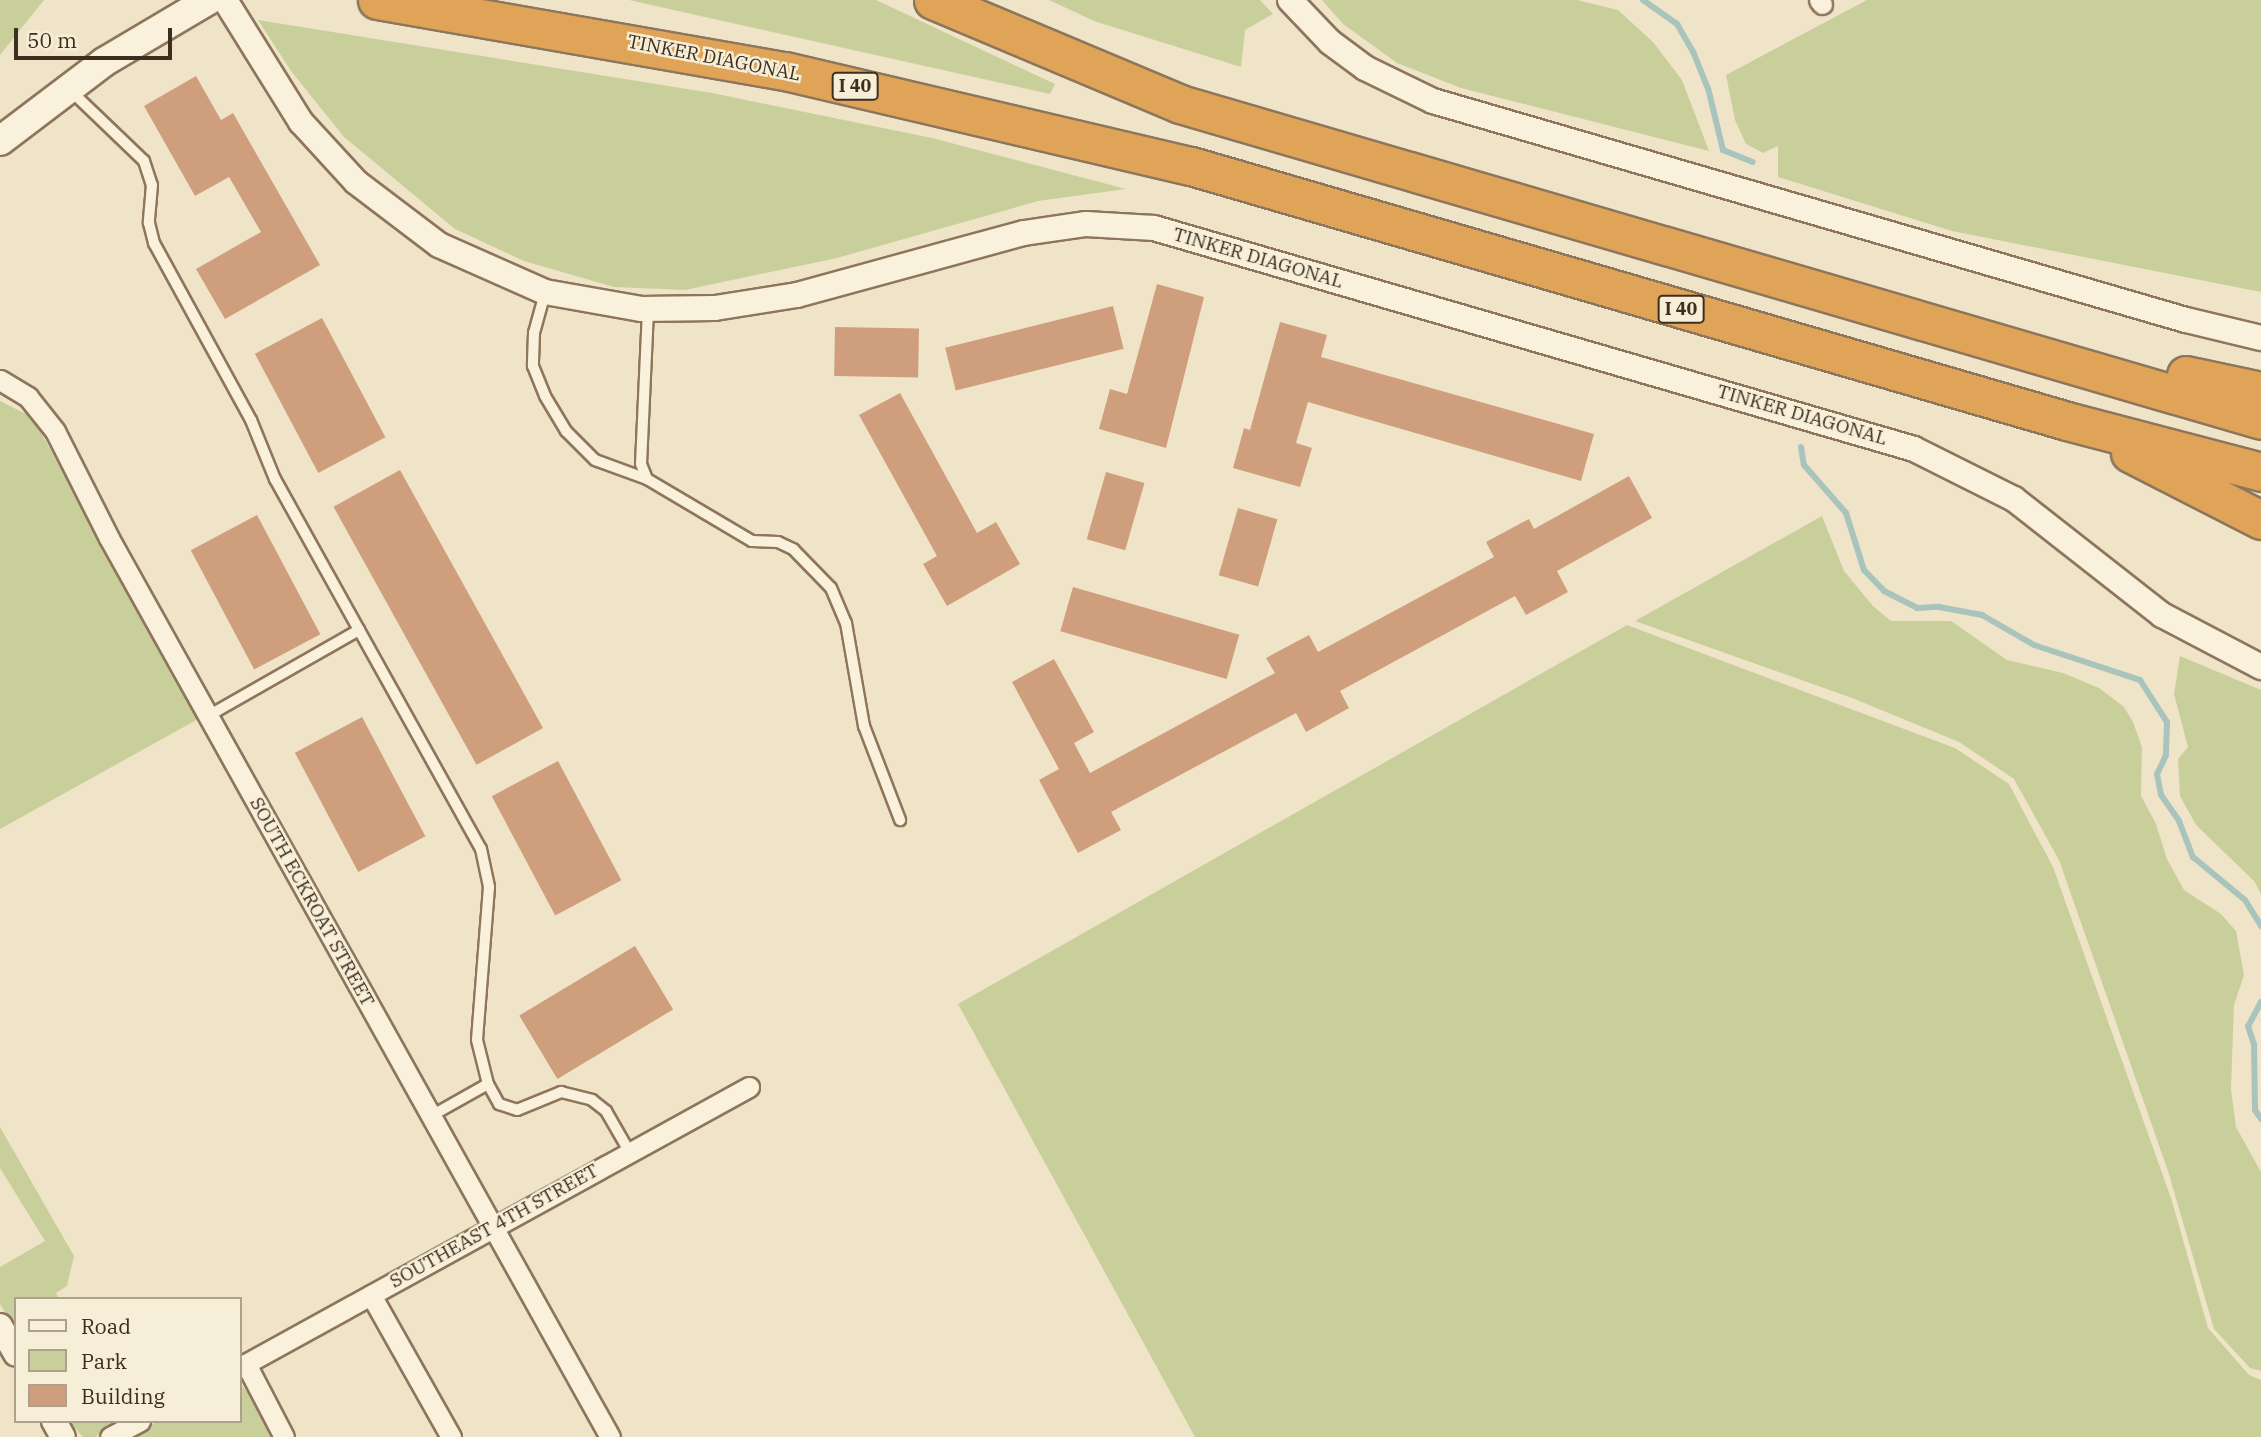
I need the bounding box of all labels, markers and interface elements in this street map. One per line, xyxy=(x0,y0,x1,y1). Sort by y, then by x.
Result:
scale bar xyxy=(18,14,175,58)
text: 50 m xyxy=(27,26,77,54)
street label: TINKER DIAGONAL xyxy=(626,30,802,86)
road number: I 40 xyxy=(830,72,880,100)
street label: TINKER DIAGONAL xyxy=(1170,223,1346,293)
road number: I 40 xyxy=(1656,295,1706,324)
street label: TINKER DIAGONAL xyxy=(1714,380,1890,450)
street label: SOUTH ECKROAT STREET xyxy=(245,793,379,1011)
street label: SOUTHEAST 4TH STREET xyxy=(386,1159,602,1293)
legend xyxy=(14,1297,242,1423)
text: Road xyxy=(81,1312,131,1340)
text: Park xyxy=(81,1347,127,1375)
text: Building xyxy=(81,1382,165,1410)

